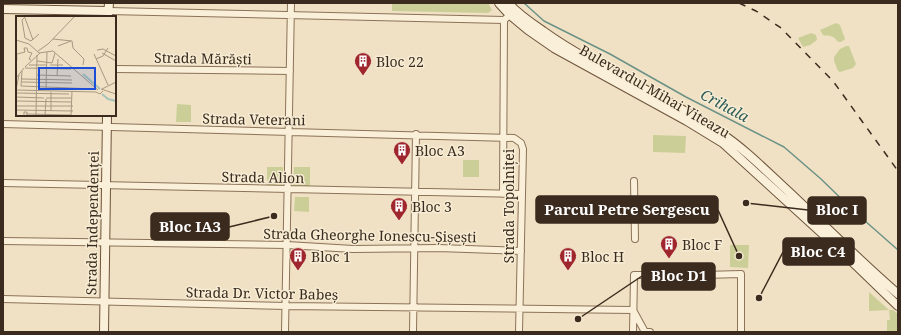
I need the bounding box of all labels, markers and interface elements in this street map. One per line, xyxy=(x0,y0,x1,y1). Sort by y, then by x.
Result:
inset map xyxy=(16,16,116,116)
street label: Bulevardul Mihai Viteazu xyxy=(576,40,734,142)
street label: Strada Mărăști xyxy=(154,48,253,68)
building icon: Bloc 22 xyxy=(353,51,373,76)
place label: Bloc 22 xyxy=(376,52,424,71)
water label: Crihala xyxy=(697,84,753,126)
street label: Strada Veterani xyxy=(202,109,306,129)
building icon: Bloc A3 xyxy=(392,140,412,165)
place label: Bloc A3 xyxy=(415,141,465,160)
street label: Strada Topolniței xyxy=(499,148,518,263)
street label: Strada Independenței xyxy=(81,150,103,295)
street label: Strada Alion xyxy=(222,167,304,187)
building icon: Bloc 3 xyxy=(389,196,409,221)
callout: Parcul Petre Sergescu xyxy=(536,196,718,223)
place label: Bloc 3 xyxy=(412,197,452,216)
callout: Bloc I xyxy=(808,197,866,224)
text: Parcul Petre Sergescu xyxy=(544,199,710,219)
text: Bloc I xyxy=(816,199,858,219)
callout: Bloc IA3 xyxy=(151,213,229,240)
text: Bloc IA3 xyxy=(159,216,221,236)
street label: Strada Gheorghe Ionescu-Șișești xyxy=(263,224,477,246)
building icon: Bloc F xyxy=(659,234,679,259)
place label: Bloc F xyxy=(682,235,722,254)
callout: Bloc C4 xyxy=(783,238,854,265)
text: Bloc C4 xyxy=(791,241,846,261)
building icon: Bloc 1 xyxy=(288,246,308,271)
building icon: Bloc H xyxy=(558,246,578,271)
place label: Bloc 1 xyxy=(311,247,351,266)
place label: Bloc H xyxy=(581,247,624,266)
callout: Bloc D1 xyxy=(642,263,715,290)
text: Bloc D1 xyxy=(651,265,707,285)
street label: Strada Dr. Victor Babeș xyxy=(186,282,338,304)

